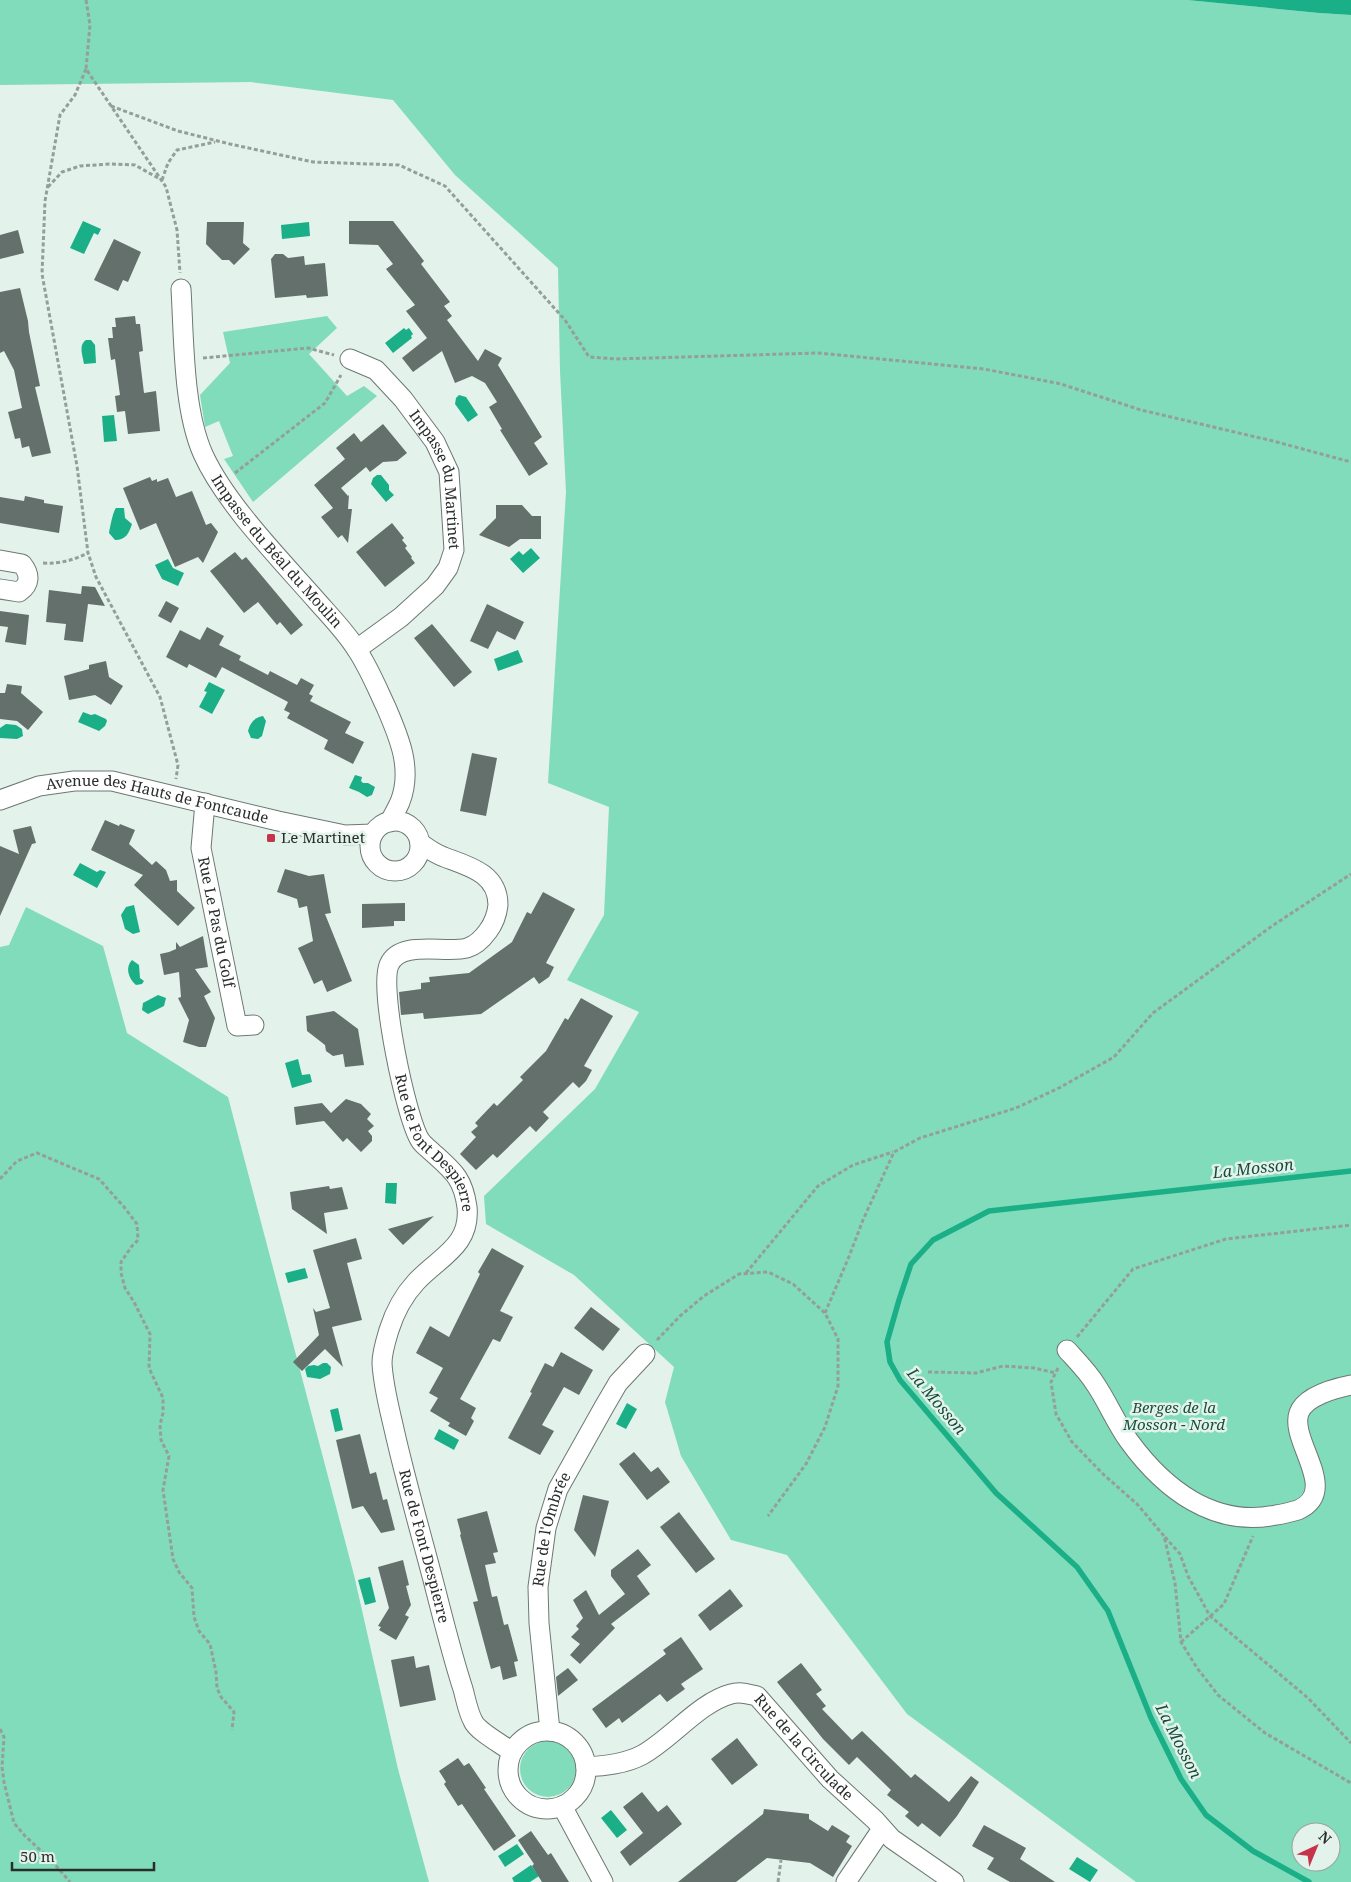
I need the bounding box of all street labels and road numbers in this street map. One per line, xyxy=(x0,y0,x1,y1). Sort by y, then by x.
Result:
street label: Impasse du Martinet xyxy=(405,405,465,550)
street label: Impasse du Béal du Moulin xyxy=(207,471,348,632)
street label: Avenue des Hauts de Fontcaude xyxy=(44,770,271,827)
street label: Rue Le Pas du Golf xyxy=(194,855,240,991)
street label: Rue de Font Despierre xyxy=(391,1072,478,1213)
street label: Rue de Font Despierre xyxy=(395,1467,455,1625)
street label: Rue de l'Ombrée xyxy=(527,1468,575,1588)
street label: Rue de la Circulade xyxy=(751,1689,858,1804)

